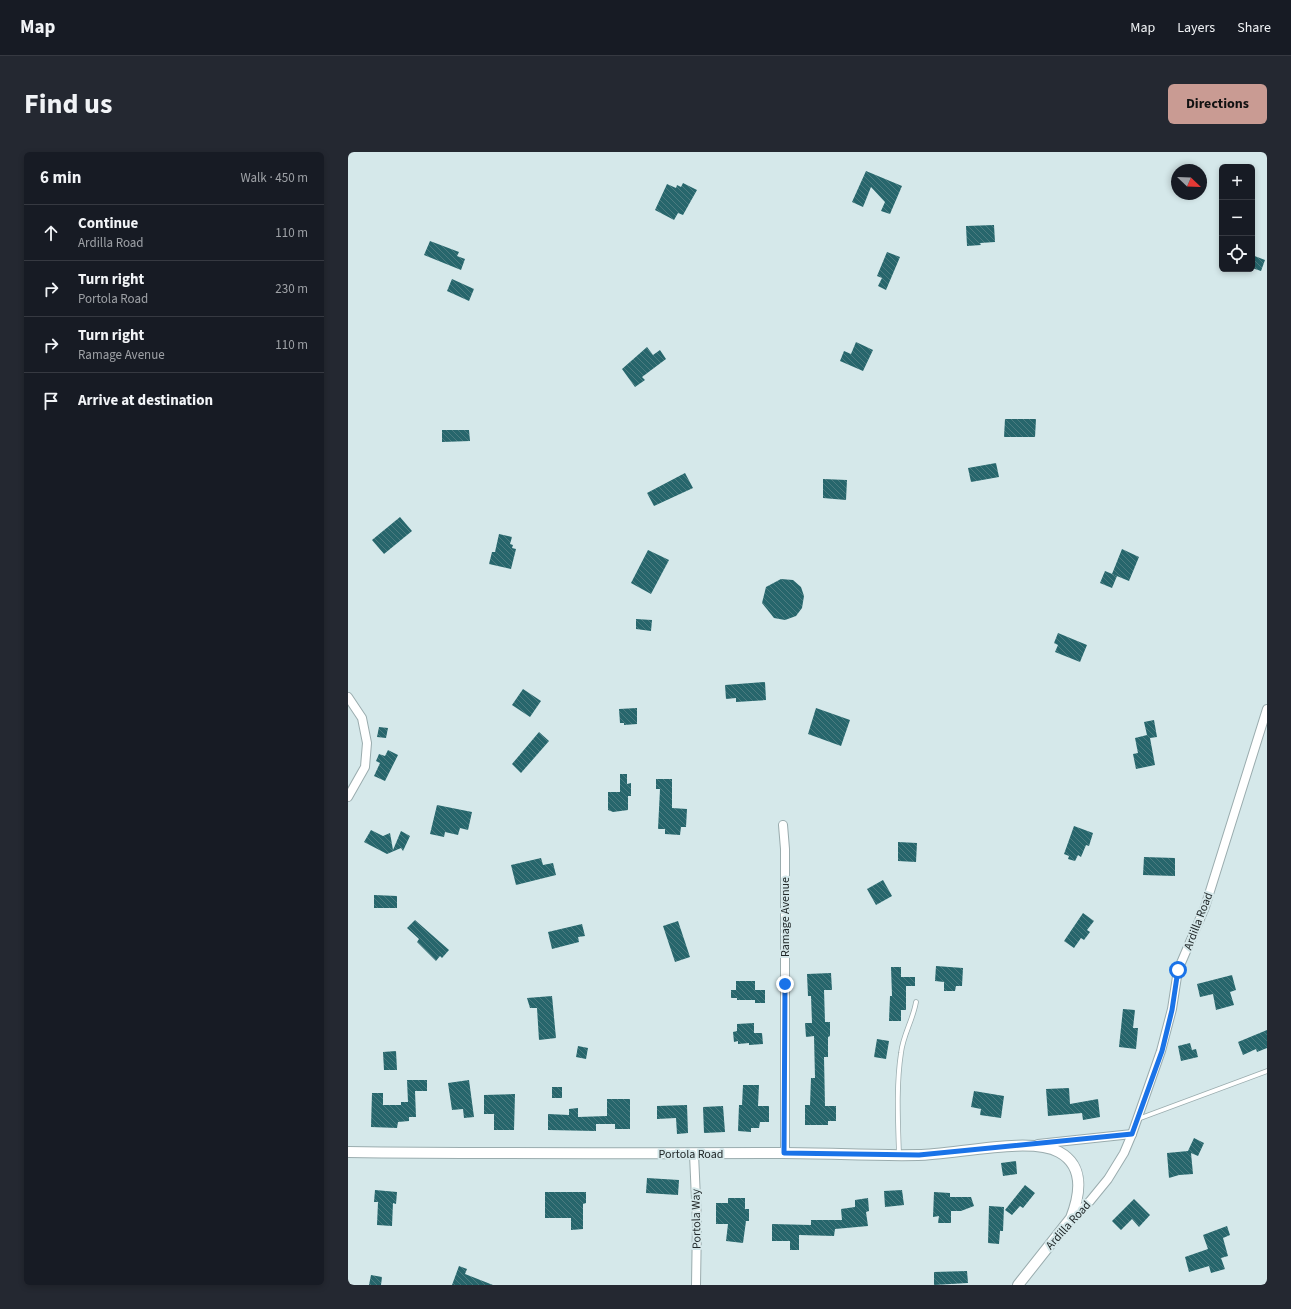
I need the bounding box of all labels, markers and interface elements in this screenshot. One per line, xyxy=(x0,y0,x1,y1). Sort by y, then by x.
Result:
text: Map xyxy=(20,14,55,41)
text: Map xyxy=(1130,18,1155,38)
text: Layers xyxy=(1177,18,1215,38)
text: Share xyxy=(1237,18,1271,38)
text: Find us xyxy=(24,84,112,124)
button: Directions xyxy=(1168,84,1267,124)
north arrow xyxy=(1171,164,1207,200)
map controls xyxy=(1219,164,1255,272)
button: + xyxy=(1219,164,1255,200)
text: 6 min xyxy=(40,166,81,190)
text: Walk · 450 m xyxy=(240,169,308,187)
button: − xyxy=(1219,200,1255,236)
text: Continue xyxy=(78,213,138,234)
icon: ahead xyxy=(40,222,62,244)
text: 110 m xyxy=(275,224,308,242)
text: Ardilla Road xyxy=(78,234,144,252)
button: locate xyxy=(1219,236,1255,272)
text: Turn right xyxy=(78,269,144,290)
icon: right xyxy=(40,278,62,300)
text: 230 m xyxy=(275,280,308,298)
text: Portola Road xyxy=(78,290,148,308)
text: Turn right xyxy=(78,325,144,346)
icon: right xyxy=(40,334,62,356)
text: 110 m xyxy=(275,336,308,354)
text: Ramage Avenue xyxy=(78,346,165,364)
icon: arrive xyxy=(40,390,62,412)
text: Arrive at destination xyxy=(78,390,213,411)
street label: Ramage Avenue xyxy=(777,877,794,957)
street label: Ardilla Road xyxy=(1180,890,1217,952)
route start xyxy=(1169,961,1187,979)
route end xyxy=(776,975,794,993)
street label: Portola Road xyxy=(659,1146,723,1163)
street label: Portola Way xyxy=(687,1188,706,1249)
street label: Ardilla Road xyxy=(1042,1197,1095,1254)

